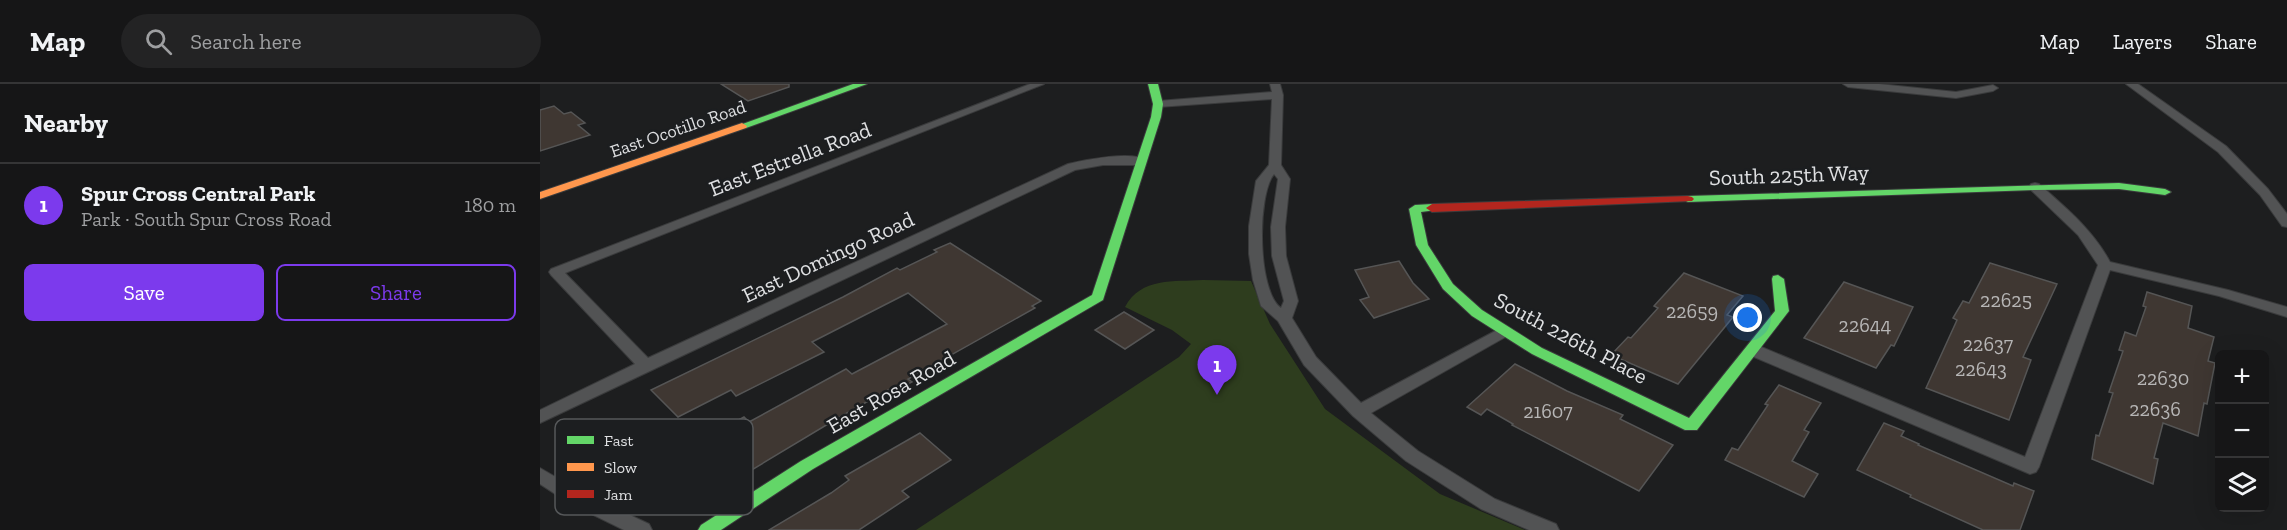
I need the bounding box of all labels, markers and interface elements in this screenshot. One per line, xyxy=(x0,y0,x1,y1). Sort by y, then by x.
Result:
search box xyxy=(121,14,541,68)
text: Map xyxy=(30,25,85,58)
icon: search xyxy=(142,25,175,58)
text: Search here xyxy=(190,28,302,55)
text: Map xyxy=(2040,29,2080,54)
text: Layers xyxy=(2113,29,2172,54)
text: Share xyxy=(2205,29,2257,54)
street label: East Ocotillo Road xyxy=(607,95,749,163)
text: Nearby xyxy=(24,107,108,139)
street label: East Estrella Road xyxy=(705,116,875,202)
street label: South 225th Way xyxy=(1709,159,1870,191)
text: Spur Cross Central Park xyxy=(81,180,316,207)
text: 1 xyxy=(39,193,48,217)
text: 180 m xyxy=(464,193,516,217)
street label: East Domingo Road xyxy=(738,205,918,309)
text: Park · South Spur Cross Road xyxy=(81,207,331,231)
button: Save xyxy=(24,264,264,321)
button: Share xyxy=(276,264,516,321)
street label: South 226th Place xyxy=(1490,286,1652,390)
house number: 22625 xyxy=(1980,288,2032,312)
house number: 22659 xyxy=(1666,299,1718,323)
your location xyxy=(1733,303,1762,332)
house number: 22644 xyxy=(1839,313,1892,337)
house number: 22637 xyxy=(1963,332,2014,356)
street label: East Rosa Road xyxy=(822,344,960,440)
pin: 1 xyxy=(1198,346,1236,395)
map controls xyxy=(2215,350,2269,512)
button: + xyxy=(2215,350,2269,404)
house number: 22643 xyxy=(1955,357,2007,381)
house number: 22630 xyxy=(2137,366,2189,390)
house number: 22636 xyxy=(2129,397,2181,421)
house number: 21607 xyxy=(1523,399,1573,423)
button: − xyxy=(2215,404,2269,458)
legend xyxy=(555,419,753,515)
text: Fast xyxy=(604,431,633,450)
text: Slow xyxy=(604,458,638,477)
button: layers xyxy=(2215,458,2269,512)
text: Jam xyxy=(604,485,633,504)

